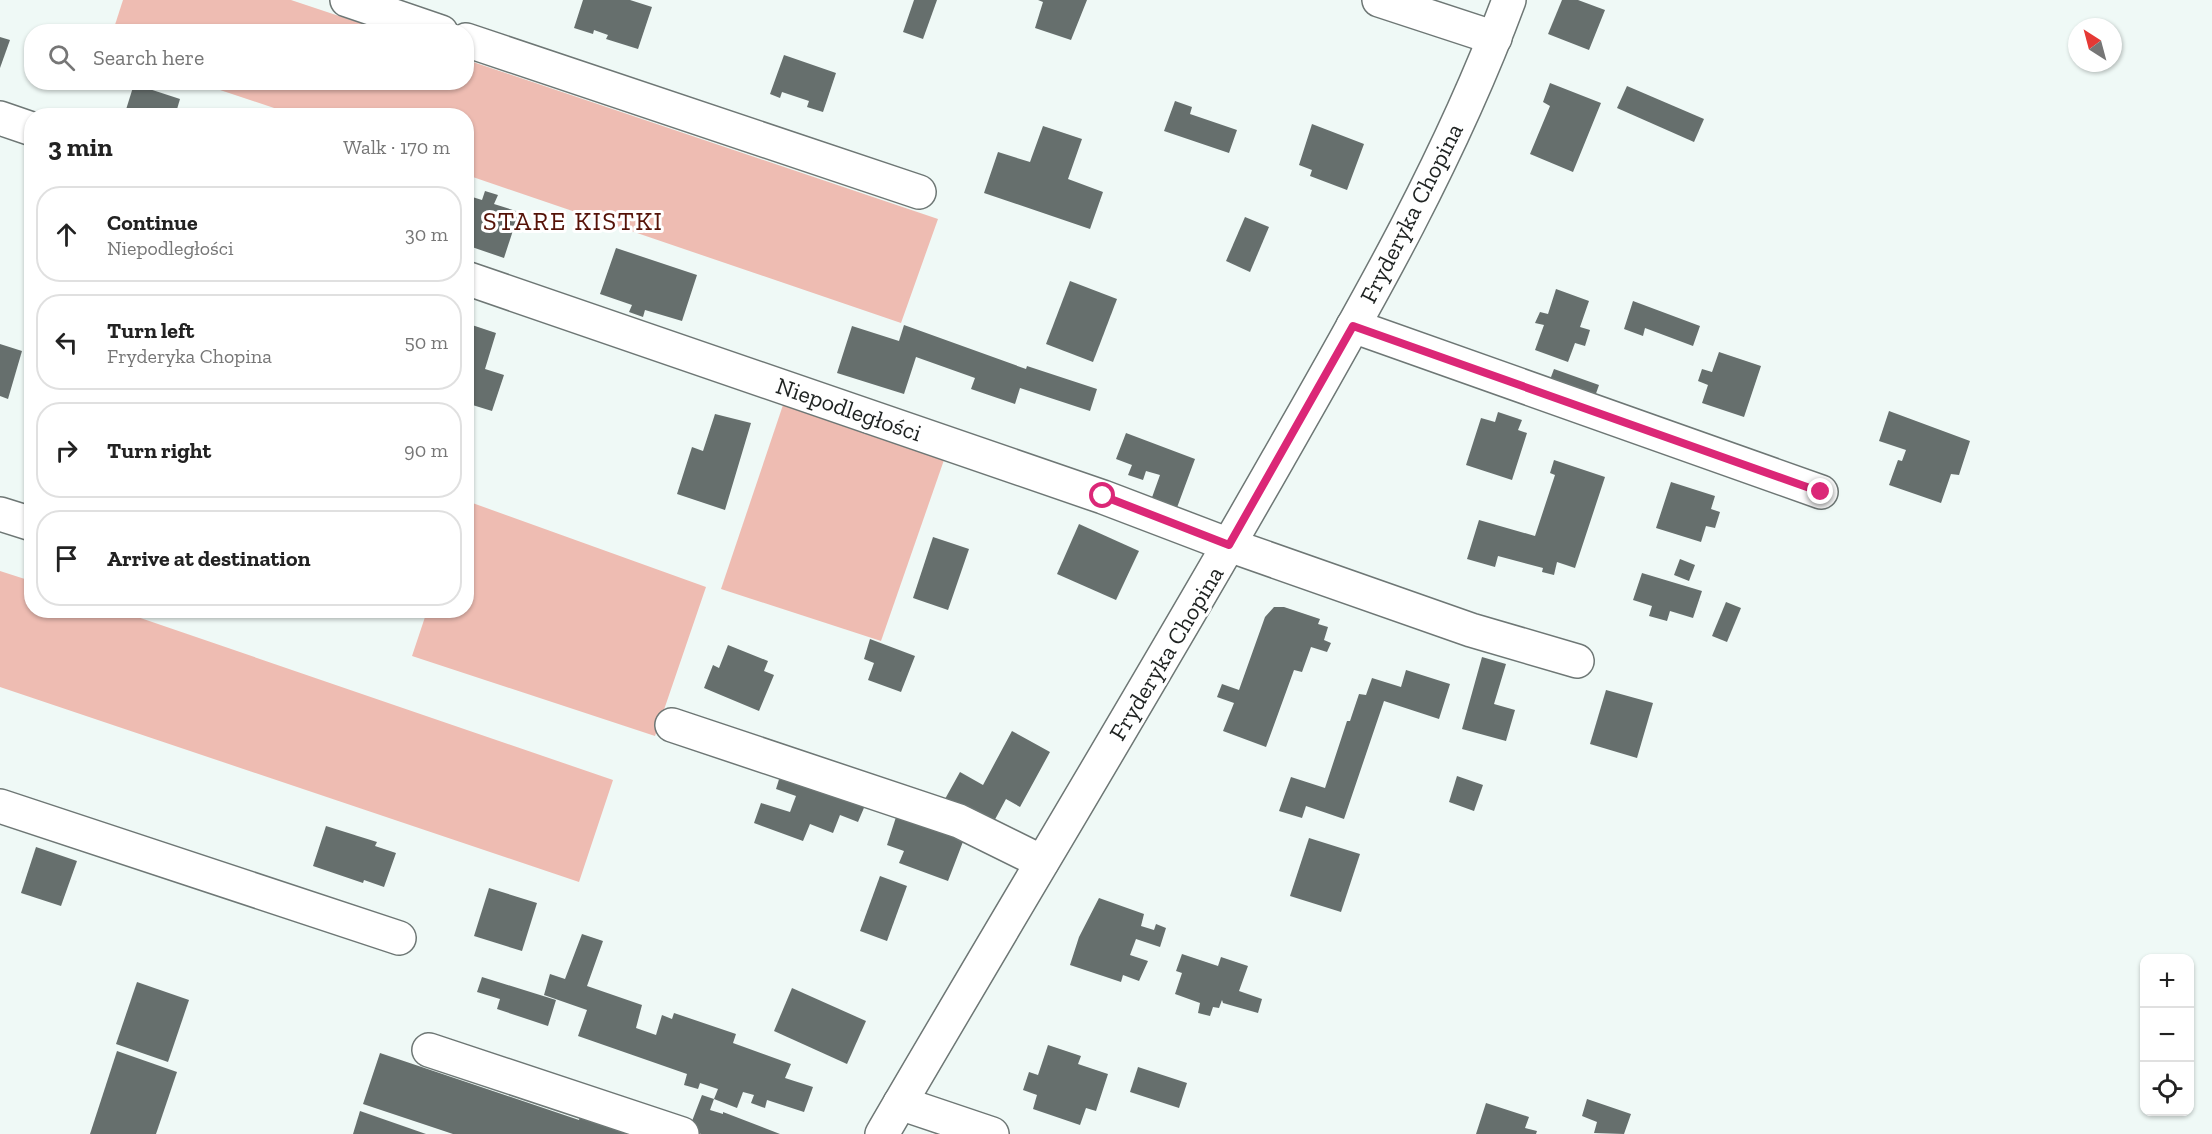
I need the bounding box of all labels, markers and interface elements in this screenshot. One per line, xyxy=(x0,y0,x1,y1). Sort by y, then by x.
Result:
north arrow xyxy=(2068,18,2122,72)
search box xyxy=(24,24,474,90)
icon: search xyxy=(45,41,78,74)
text: Search here xyxy=(93,44,204,71)
street label: Fryderyka Chopina xyxy=(1353,118,1469,308)
text: 3 min xyxy=(48,131,113,163)
text: Walk · 170 m xyxy=(343,135,450,159)
district label: STARE KISTKI xyxy=(483,205,663,237)
text: Continue xyxy=(107,209,198,236)
icon: ahead xyxy=(50,218,83,251)
text: 30 m xyxy=(405,222,448,246)
text: Niepodległości xyxy=(107,236,234,260)
text: Turn left xyxy=(107,317,194,344)
icon: left xyxy=(50,326,83,359)
text: 50 m xyxy=(404,330,448,354)
text: Fryderyka Chopina xyxy=(107,344,272,368)
street label: Niepodległości xyxy=(772,371,926,448)
icon: right xyxy=(50,434,83,467)
text: Turn right xyxy=(107,437,211,464)
text: 90 m xyxy=(404,438,448,462)
route end xyxy=(1807,478,1833,504)
route start xyxy=(1089,482,1115,508)
icon: arrive xyxy=(50,542,83,575)
text: Arrive at destination xyxy=(107,545,310,572)
street label: Fryderyka Chopina xyxy=(1103,560,1230,745)
map controls xyxy=(2140,954,2194,1116)
button: + xyxy=(2140,954,2194,1008)
button: − xyxy=(2140,1008,2194,1062)
button: locate xyxy=(2140,1062,2194,1116)

